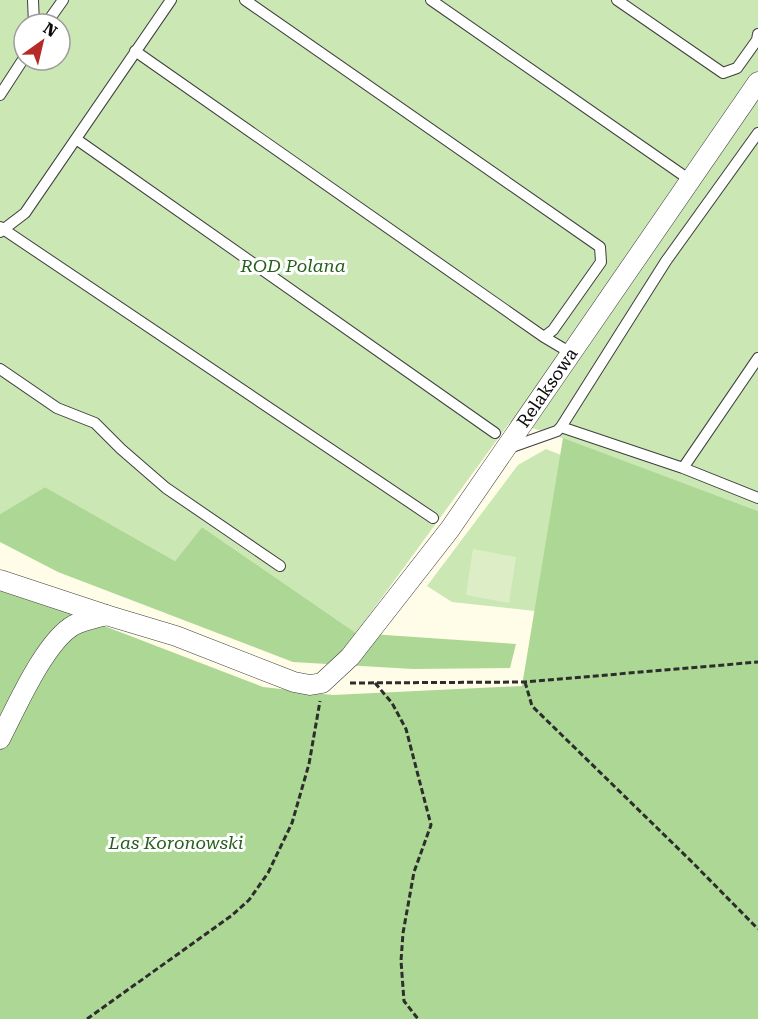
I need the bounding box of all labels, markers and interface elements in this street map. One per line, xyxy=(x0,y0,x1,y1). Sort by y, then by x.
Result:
north arrow xyxy=(12,12,72,72)
text: N xyxy=(40,19,61,41)
park label: ROD Polana xyxy=(239,255,346,276)
street label: Relaksowa xyxy=(512,343,582,431)
park label: Las Koronowski xyxy=(108,832,244,853)

